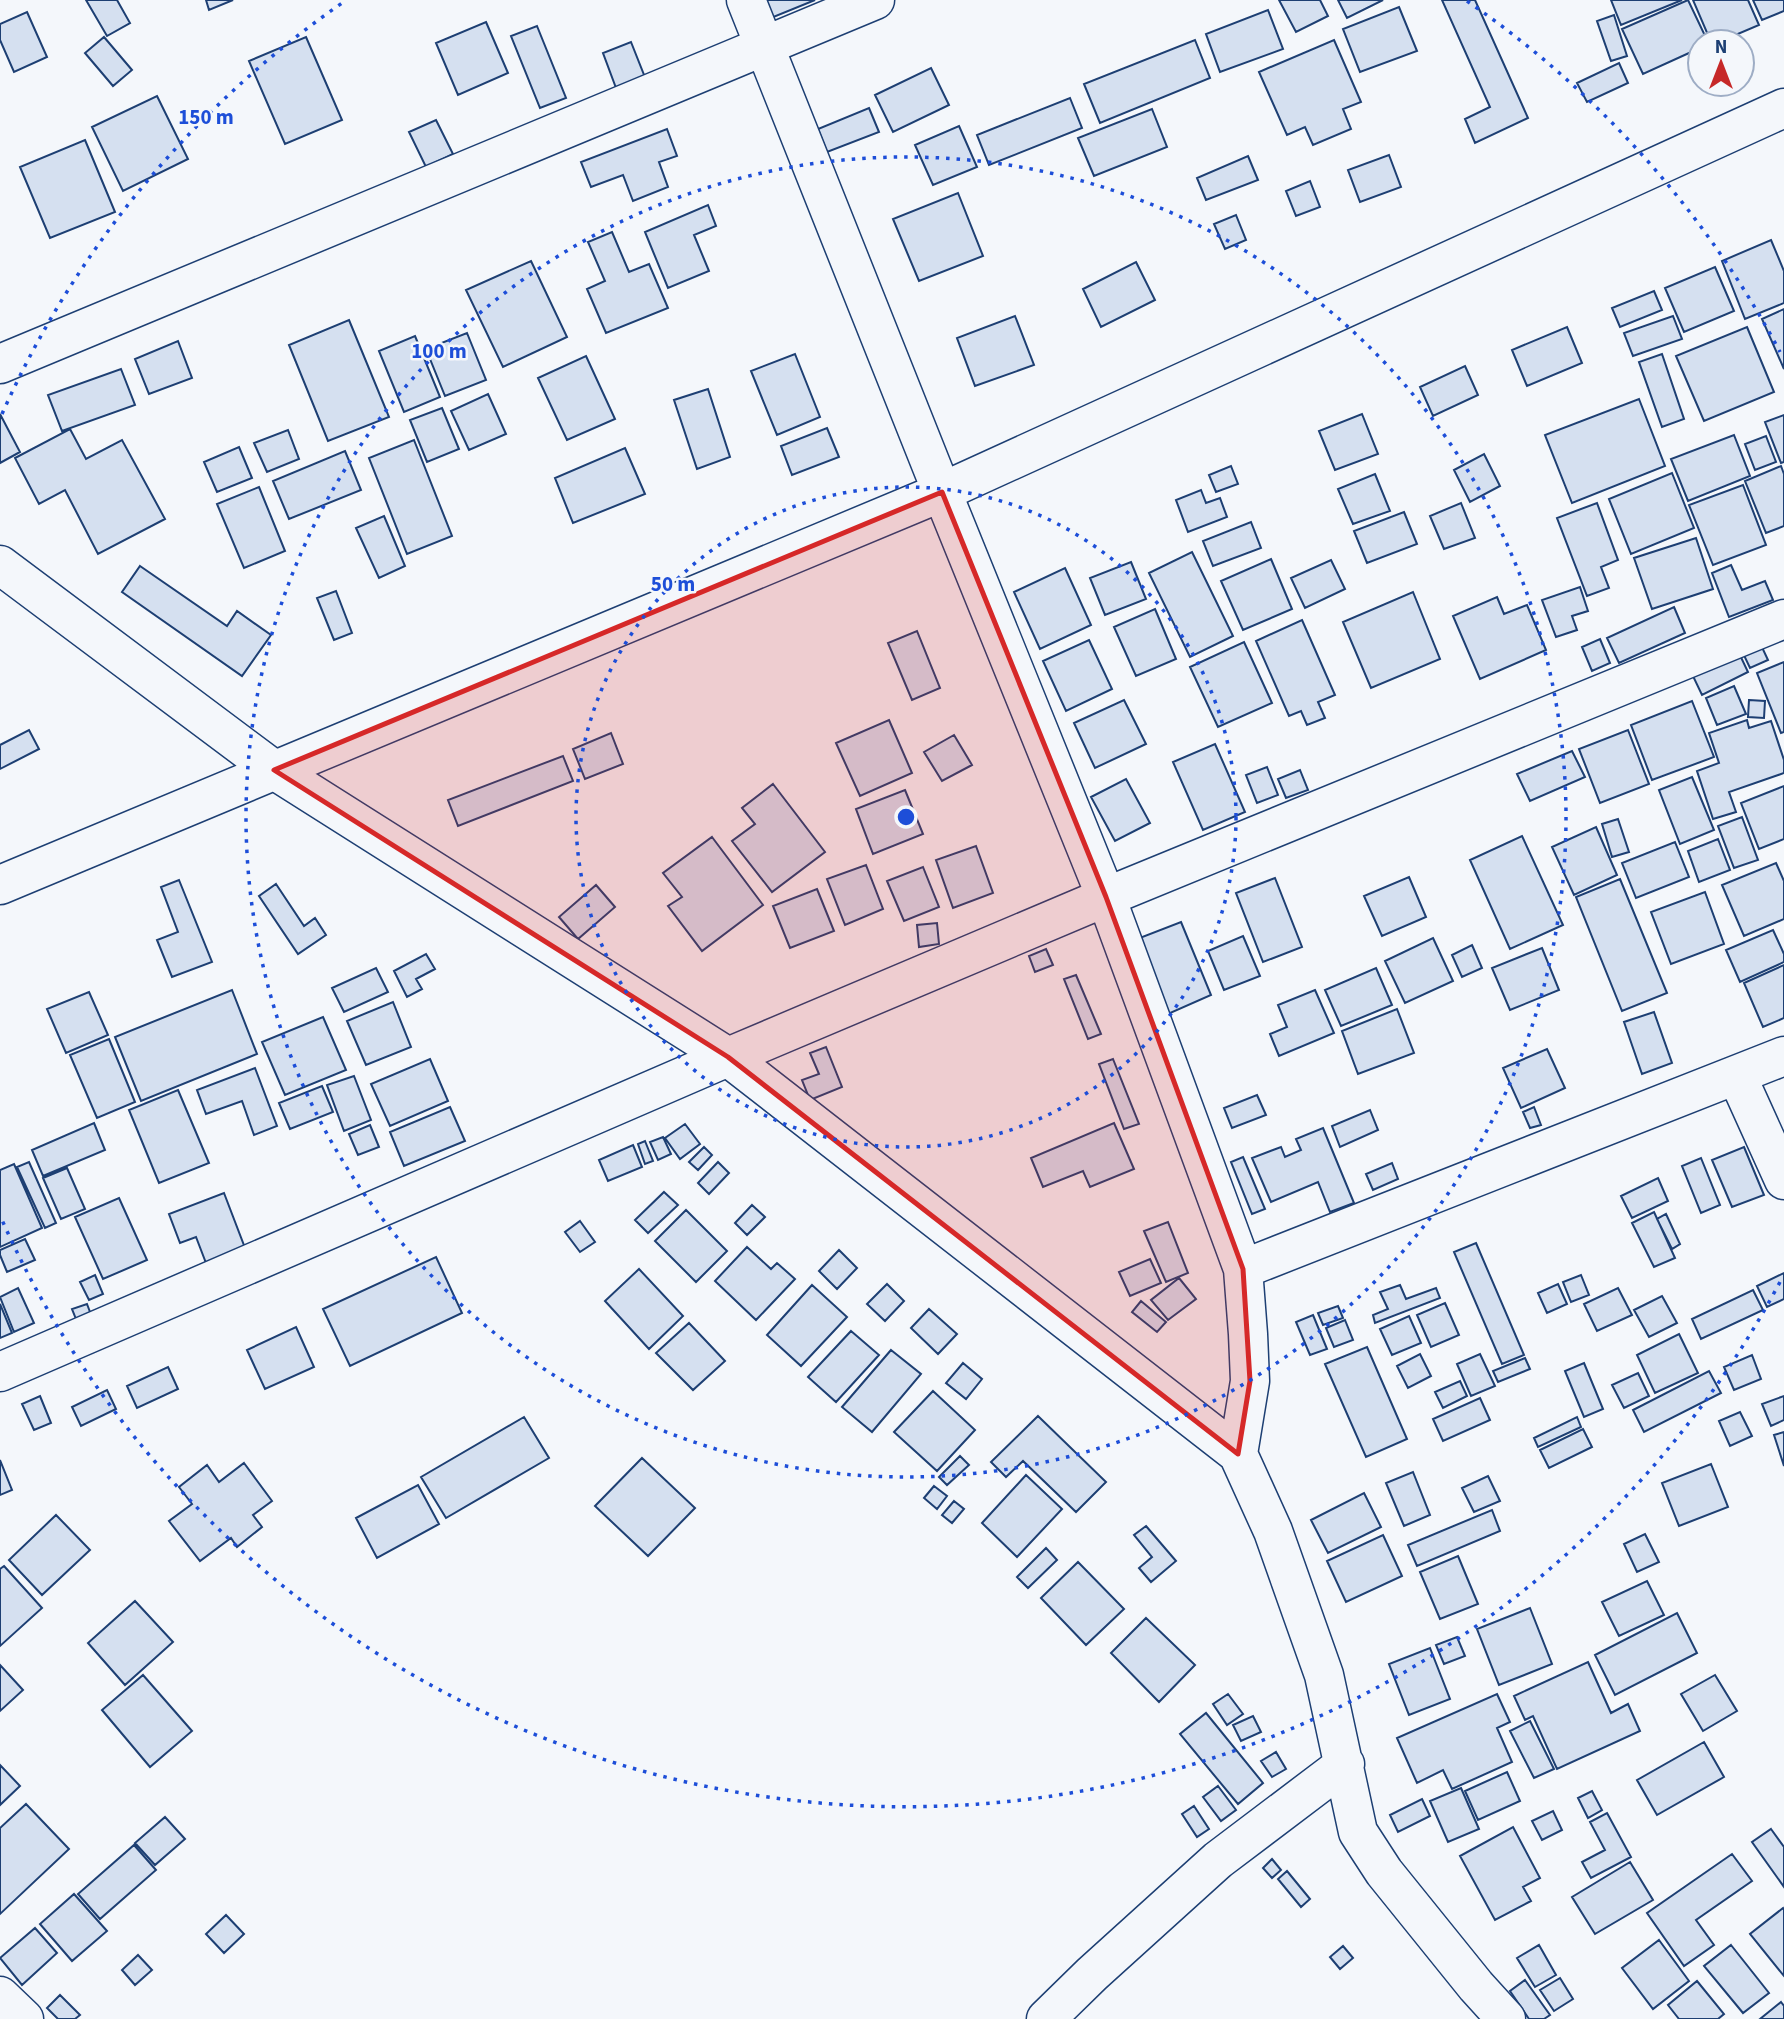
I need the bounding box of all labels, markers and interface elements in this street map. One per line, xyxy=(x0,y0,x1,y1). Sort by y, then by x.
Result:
north arrow xyxy=(1686,28,1756,98)
text: N xyxy=(1715,34,1727,61)
text: 150 m xyxy=(178,102,234,132)
text: 100 m xyxy=(411,336,467,366)
text: 50 m xyxy=(651,569,695,599)
centre of rings xyxy=(894,805,918,829)

